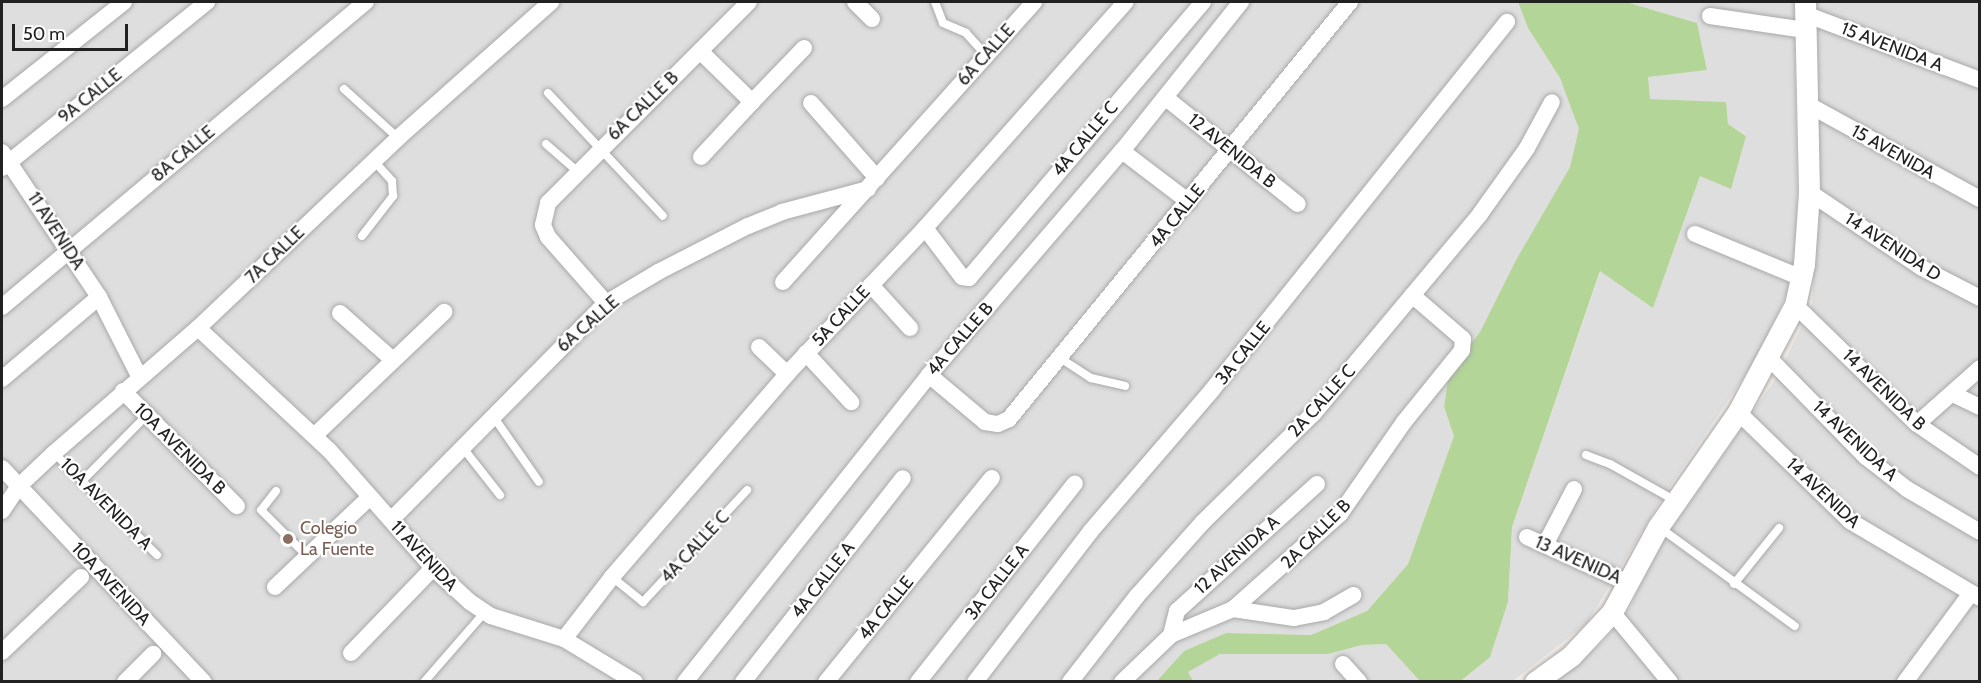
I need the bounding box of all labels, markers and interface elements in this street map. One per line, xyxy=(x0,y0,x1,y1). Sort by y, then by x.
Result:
scale bar xyxy=(15,12,130,50)
street label: 15 AVENIDA A xyxy=(1838,18,1946,76)
street label: 6A CALLE xyxy=(953,20,1019,90)
text: 50 m xyxy=(23,23,65,45)
street label: 9A CALLE xyxy=(54,64,126,128)
street label: 6A CALLE B xyxy=(603,67,683,145)
street label: 4A CALLE C xyxy=(1048,97,1122,181)
street label: 12 AVENIDA B xyxy=(1184,109,1280,193)
street label: 15 AVENIDA xyxy=(1848,120,1938,184)
street label: 8A CALLE xyxy=(147,121,219,187)
street label: 4A CALLE xyxy=(1145,180,1209,252)
street label: 11 AVENIDA xyxy=(23,188,89,274)
street label: 14 AVENIDA D xyxy=(1841,208,1945,286)
street label: 7A CALLE xyxy=(241,222,309,288)
street label: 5A CALLE xyxy=(808,281,874,351)
street label: 6A CALLE xyxy=(552,291,624,357)
street label: 4A CALLE B xyxy=(922,298,998,380)
street label: 3A CALLE xyxy=(1211,317,1275,389)
street label: 14 AVENIDA B xyxy=(1838,345,1930,435)
street label: 2A CALLE C xyxy=(1284,360,1360,442)
street label: 14 AVENIDA A xyxy=(1808,396,1902,486)
street label: 10A AVENIDA B xyxy=(130,399,230,499)
street label: 14 AVENIDA xyxy=(1782,453,1864,533)
street label: 10A AVENIDA A xyxy=(56,454,156,554)
street label: 2A CALLE B xyxy=(1277,495,1355,573)
street label: 4A CALLE C xyxy=(656,506,734,588)
street label: 12 AVENIDA A xyxy=(1190,511,1284,599)
street label: 11 AVENIDA xyxy=(386,516,462,596)
place label: Colegio La Fuente xyxy=(300,518,374,560)
street label: 13 AVENIDA xyxy=(1532,531,1624,589)
marker: Colegio La Fuente xyxy=(281,532,295,546)
street label: 10A AVENIDA xyxy=(67,538,155,630)
street label: 4A CALLE A xyxy=(787,538,859,622)
street label: 3A CALLE A xyxy=(961,540,1033,624)
street label: 4A CALLE xyxy=(854,572,918,644)

